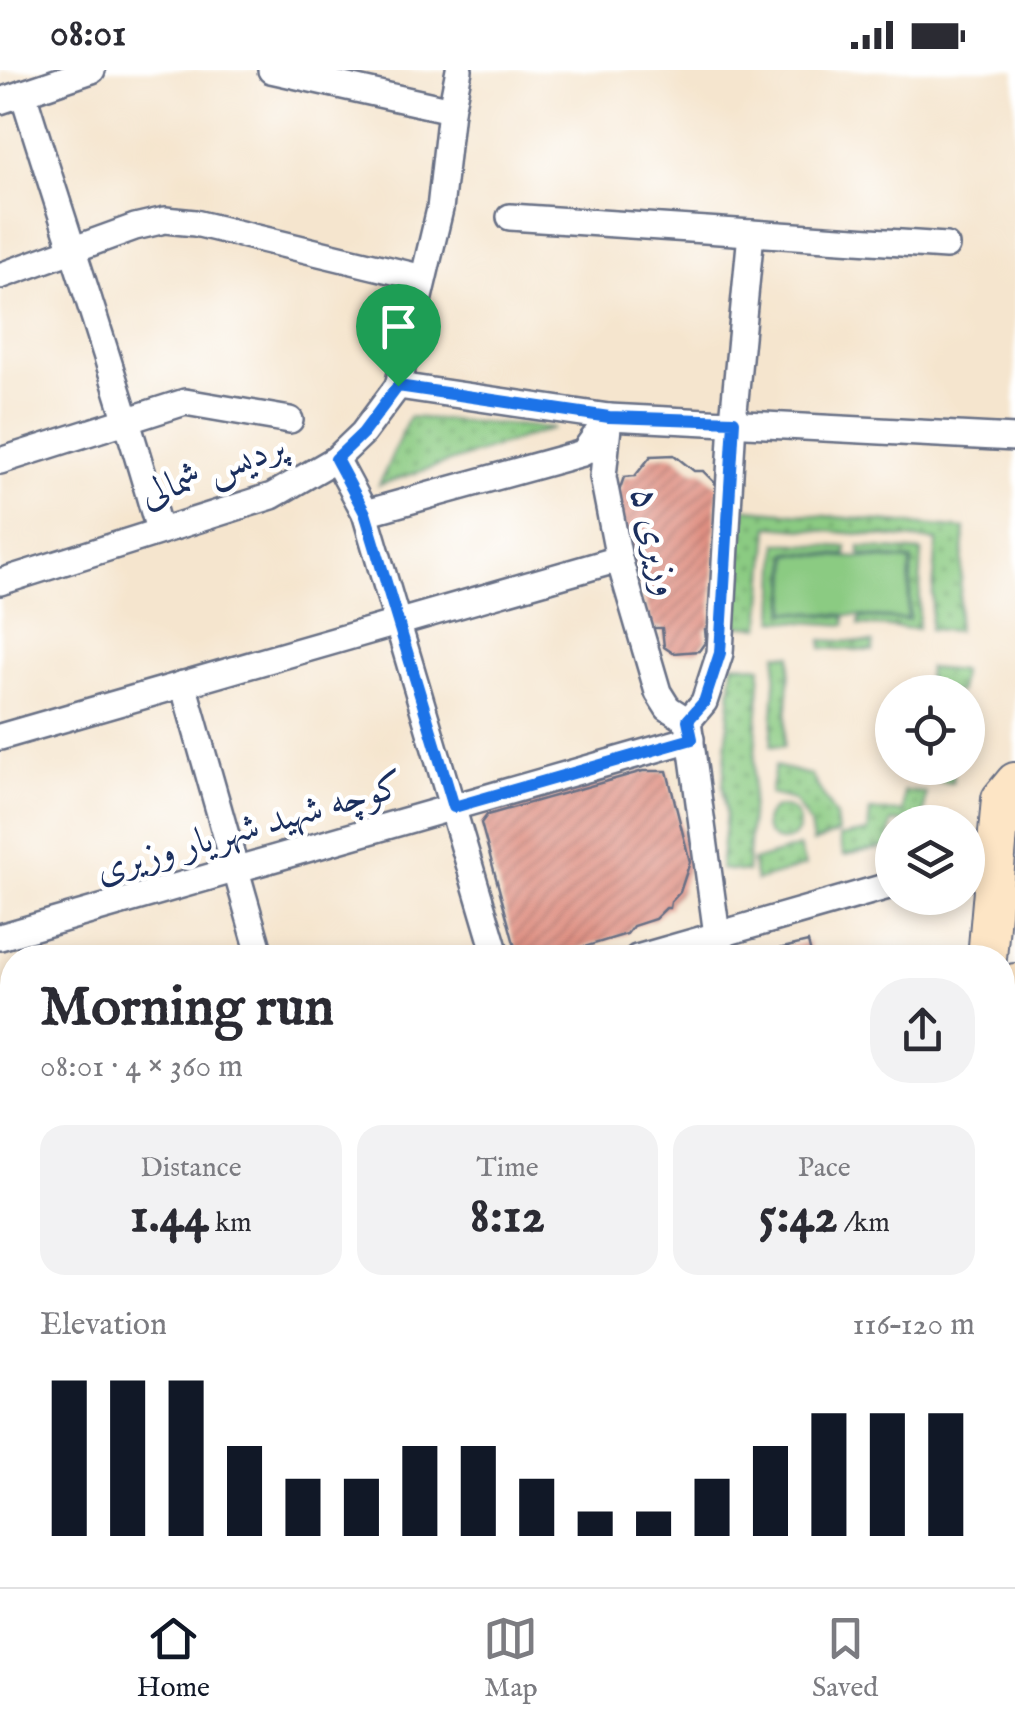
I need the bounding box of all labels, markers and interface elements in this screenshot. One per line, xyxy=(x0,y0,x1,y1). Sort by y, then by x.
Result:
text: 08:01 xyxy=(50,11,126,59)
pin xyxy=(356,284,441,387)
icon: arrive xyxy=(371,299,426,354)
street label: پردیس شمالی xyxy=(134,422,295,520)
street label: وزیری ۵ xyxy=(618,482,690,601)
map controls xyxy=(875,675,985,915)
button: locate xyxy=(875,675,985,785)
street label: کوچه شهید شهریار وزیری xyxy=(90,762,409,896)
button: layers xyxy=(875,805,985,915)
text: Morning run xyxy=(40,974,334,1044)
button: share xyxy=(870,978,975,1083)
text: 08:01 · 4 × 360 m xyxy=(40,1047,243,1088)
text: Distance xyxy=(140,1151,241,1186)
text: Time xyxy=(476,1151,539,1186)
text: Pace xyxy=(798,1151,851,1186)
text: 1.44 xyxy=(130,1186,209,1249)
text: 8:12 xyxy=(470,1186,545,1249)
text: 5:42 xyxy=(758,1186,838,1249)
text: km xyxy=(209,1206,252,1241)
text: /km xyxy=(838,1206,890,1241)
text: Elevation xyxy=(40,1305,167,1346)
text: 116–120 m xyxy=(853,1305,975,1346)
tab: Home xyxy=(137,1611,210,1706)
tab: Map xyxy=(483,1611,538,1706)
tab: Saved xyxy=(812,1611,878,1706)

